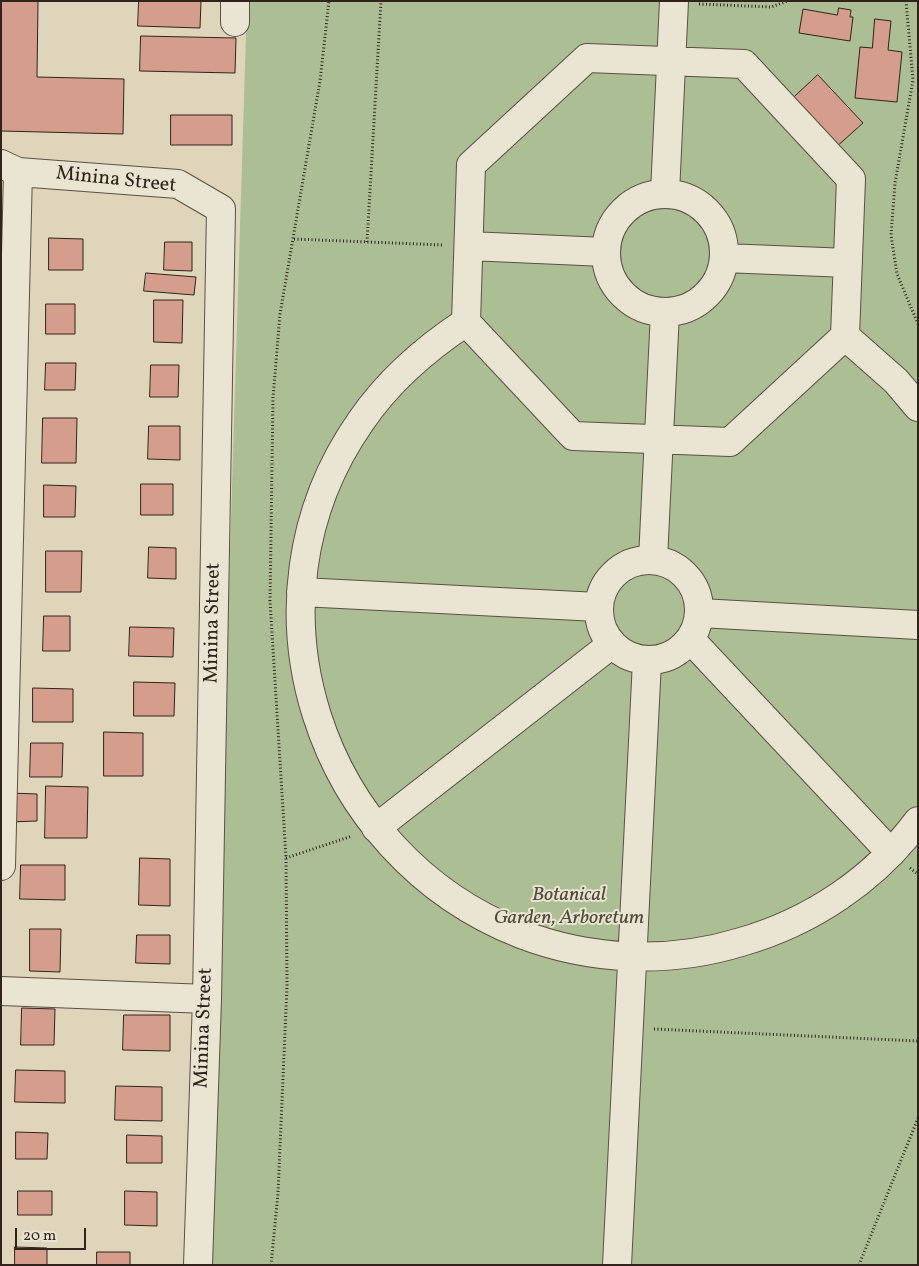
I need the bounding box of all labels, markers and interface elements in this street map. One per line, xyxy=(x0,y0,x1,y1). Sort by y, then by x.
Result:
street label: Minina Street xyxy=(55,163,177,199)
street label: Minina Street xyxy=(201,562,227,684)
park label: Botanical Garden, Arboretum xyxy=(494,884,644,931)
street label: Minina Street xyxy=(191,967,219,1089)
scale bar xyxy=(18,1218,89,1250)
text: 20 m xyxy=(23,1226,56,1247)

